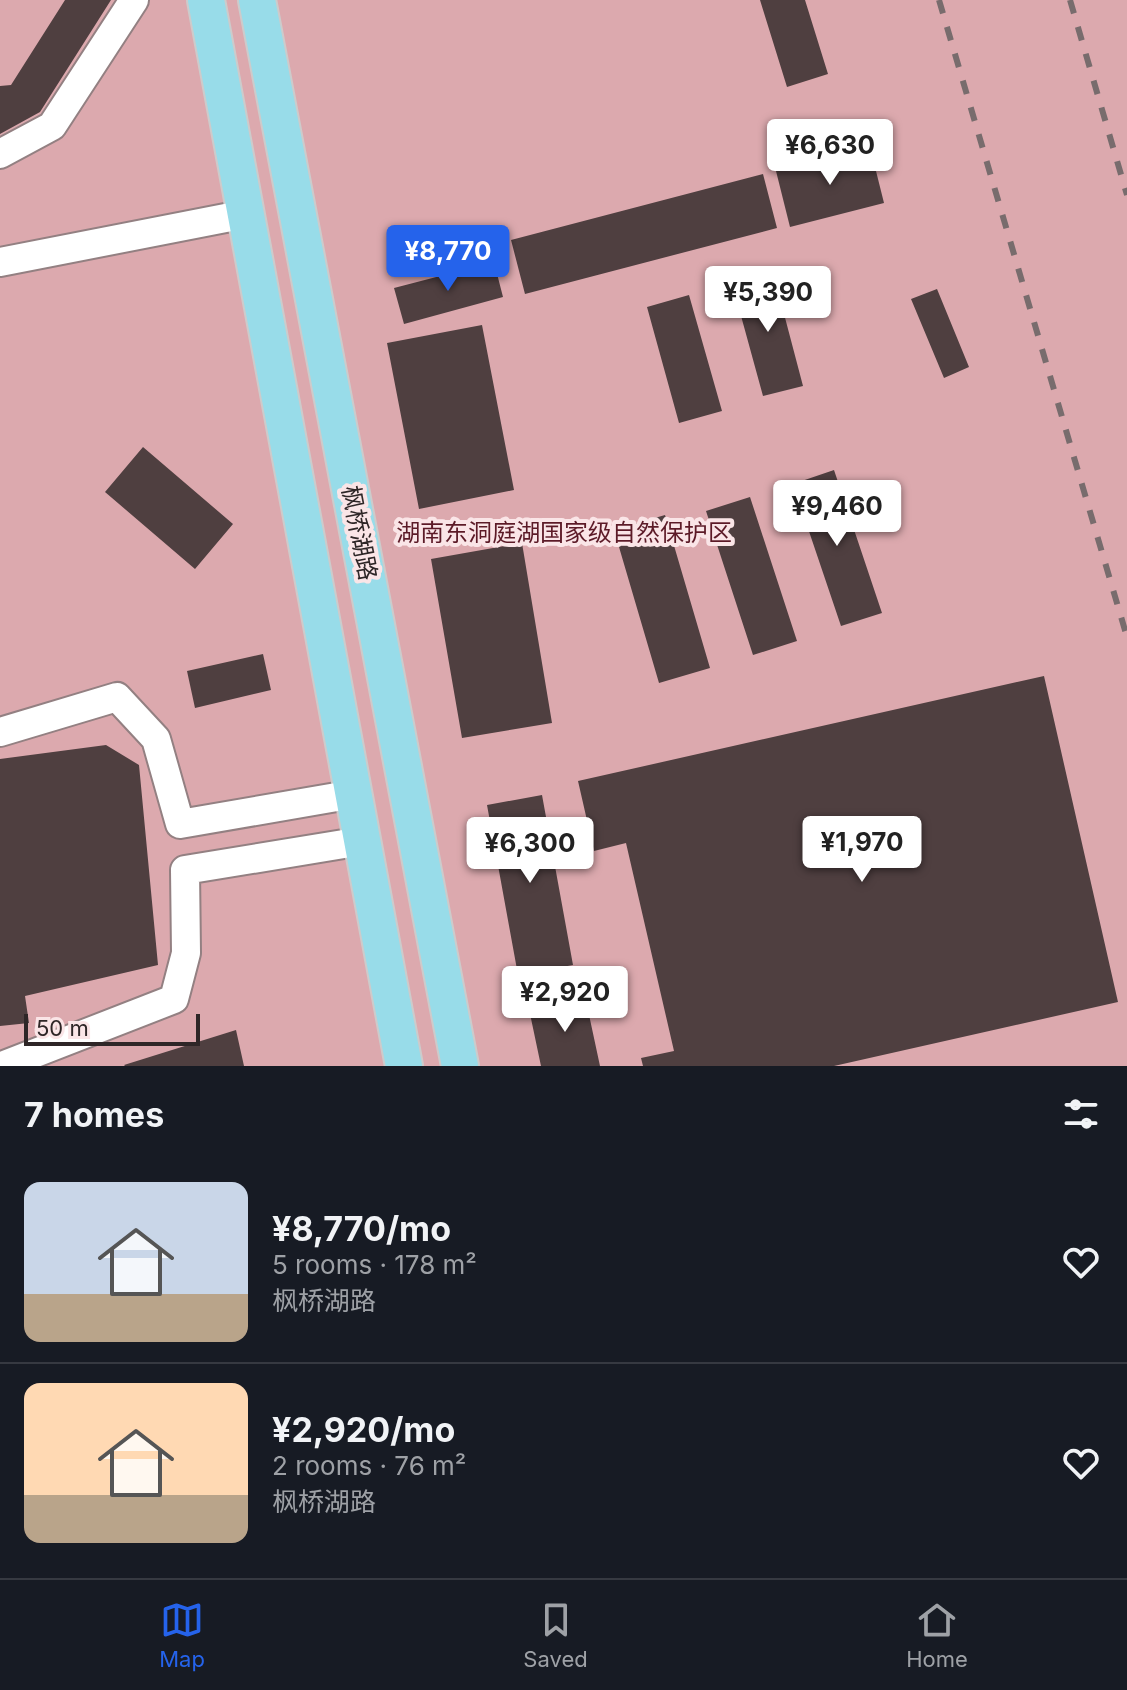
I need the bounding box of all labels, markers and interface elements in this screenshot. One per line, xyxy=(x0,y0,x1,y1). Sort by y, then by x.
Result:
pin: ¥6,630 xyxy=(765,119,895,187)
text: ¥6,630 xyxy=(785,129,875,160)
pin: ¥8,770 xyxy=(383,225,513,293)
text: ¥8,770 xyxy=(404,235,492,266)
pin: ¥5,390 xyxy=(703,266,833,334)
text: ¥5,390 xyxy=(723,276,813,307)
pin: ¥9,460 xyxy=(772,480,902,548)
street label: 枫桥湖路 xyxy=(336,483,383,583)
text: ¥9,460 xyxy=(791,490,883,521)
park label: 湖南东洞庭湖国家级自然保护区 xyxy=(396,518,732,547)
pin: ¥1,970 xyxy=(797,816,927,884)
pin: ¥6,300 xyxy=(465,817,595,885)
text: ¥1,970 xyxy=(820,826,904,857)
text: ¥6,300 xyxy=(485,827,575,858)
pin: ¥2,920 xyxy=(500,966,630,1034)
text: ¥2,920 xyxy=(520,976,610,1007)
scale bar xyxy=(24,1010,200,1046)
text: 50 m xyxy=(36,1015,89,1041)
icon: filters xyxy=(1059,1092,1103,1136)
text: 7 homes xyxy=(24,1094,164,1135)
text: ¥8,770/mo xyxy=(272,1208,451,1249)
icon: home xyxy=(88,1214,184,1310)
icon: heart xyxy=(1059,1240,1103,1284)
text: 5 rooms · 178 m² xyxy=(272,1249,477,1280)
text: 枫桥湖路 xyxy=(272,1285,376,1316)
text: ¥2,920/mo xyxy=(272,1409,455,1450)
icon: home xyxy=(88,1415,184,1511)
icon: heart xyxy=(1059,1441,1103,1485)
text: 2 rooms · 76 m² xyxy=(272,1450,466,1481)
text: 枫桥湖路 xyxy=(272,1486,376,1517)
tab: Map xyxy=(159,1598,205,1672)
tab: Saved xyxy=(523,1598,588,1672)
tab: Home xyxy=(906,1598,968,1672)

